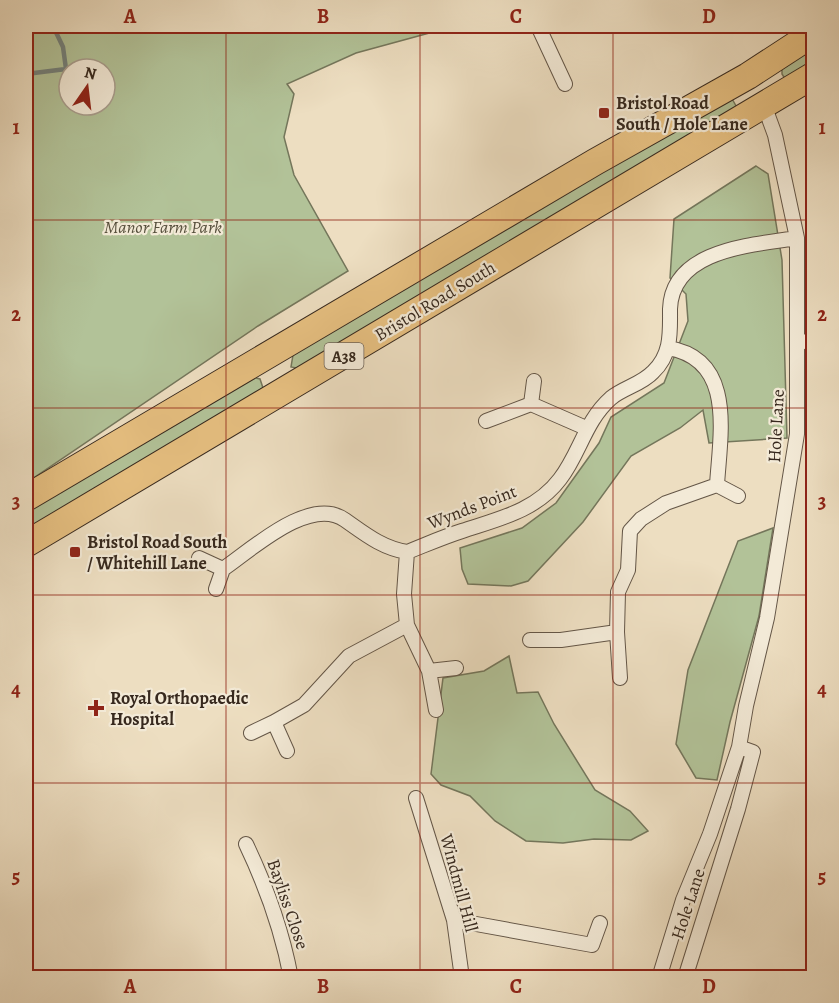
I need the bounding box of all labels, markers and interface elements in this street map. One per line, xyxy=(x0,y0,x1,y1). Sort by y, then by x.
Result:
text: A xyxy=(123,3,137,30)
text: B xyxy=(317,3,329,30)
text: C xyxy=(510,3,522,30)
text: D xyxy=(702,3,716,30)
north arrow xyxy=(57,57,117,117)
text: N xyxy=(82,61,99,86)
place label: Bristol Road South / Hole Lane xyxy=(616,91,748,136)
marker: Bristol Road South / Hole Lane xyxy=(597,106,611,120)
text: 1 xyxy=(12,114,20,141)
text: 1 xyxy=(818,114,826,141)
park label: Manor Farm Park xyxy=(104,215,222,239)
street label: Bristol Road South xyxy=(370,255,500,347)
text: 2 xyxy=(11,301,21,328)
text: 2 xyxy=(817,301,827,328)
road number: A38 xyxy=(324,343,364,369)
street label: Hole Lane xyxy=(762,389,790,463)
street label: Wynds Point xyxy=(423,479,520,535)
text: 3 xyxy=(12,488,20,515)
text: 3 xyxy=(818,488,826,515)
place label: Bristol Road South / Whitehill Lane xyxy=(87,530,228,575)
marker: Bristol Road South / Whitehill Lane xyxy=(68,545,82,559)
text: 4 xyxy=(11,676,21,703)
text: 4 xyxy=(817,676,827,703)
place label: Royal Orthopaedic Hospital xyxy=(110,686,249,731)
marker: Royal Orthopaedic Hospital xyxy=(87,699,105,717)
street label: Windmill Hill xyxy=(434,830,484,935)
street label: Bayliss Close xyxy=(261,856,315,952)
text: 5 xyxy=(12,863,20,890)
text: 5 xyxy=(818,863,826,890)
street label: Hole Lane xyxy=(665,865,711,943)
text: A xyxy=(123,973,137,1000)
text: B xyxy=(317,973,329,1000)
text: C xyxy=(510,973,522,1000)
text: D xyxy=(702,973,716,1000)

